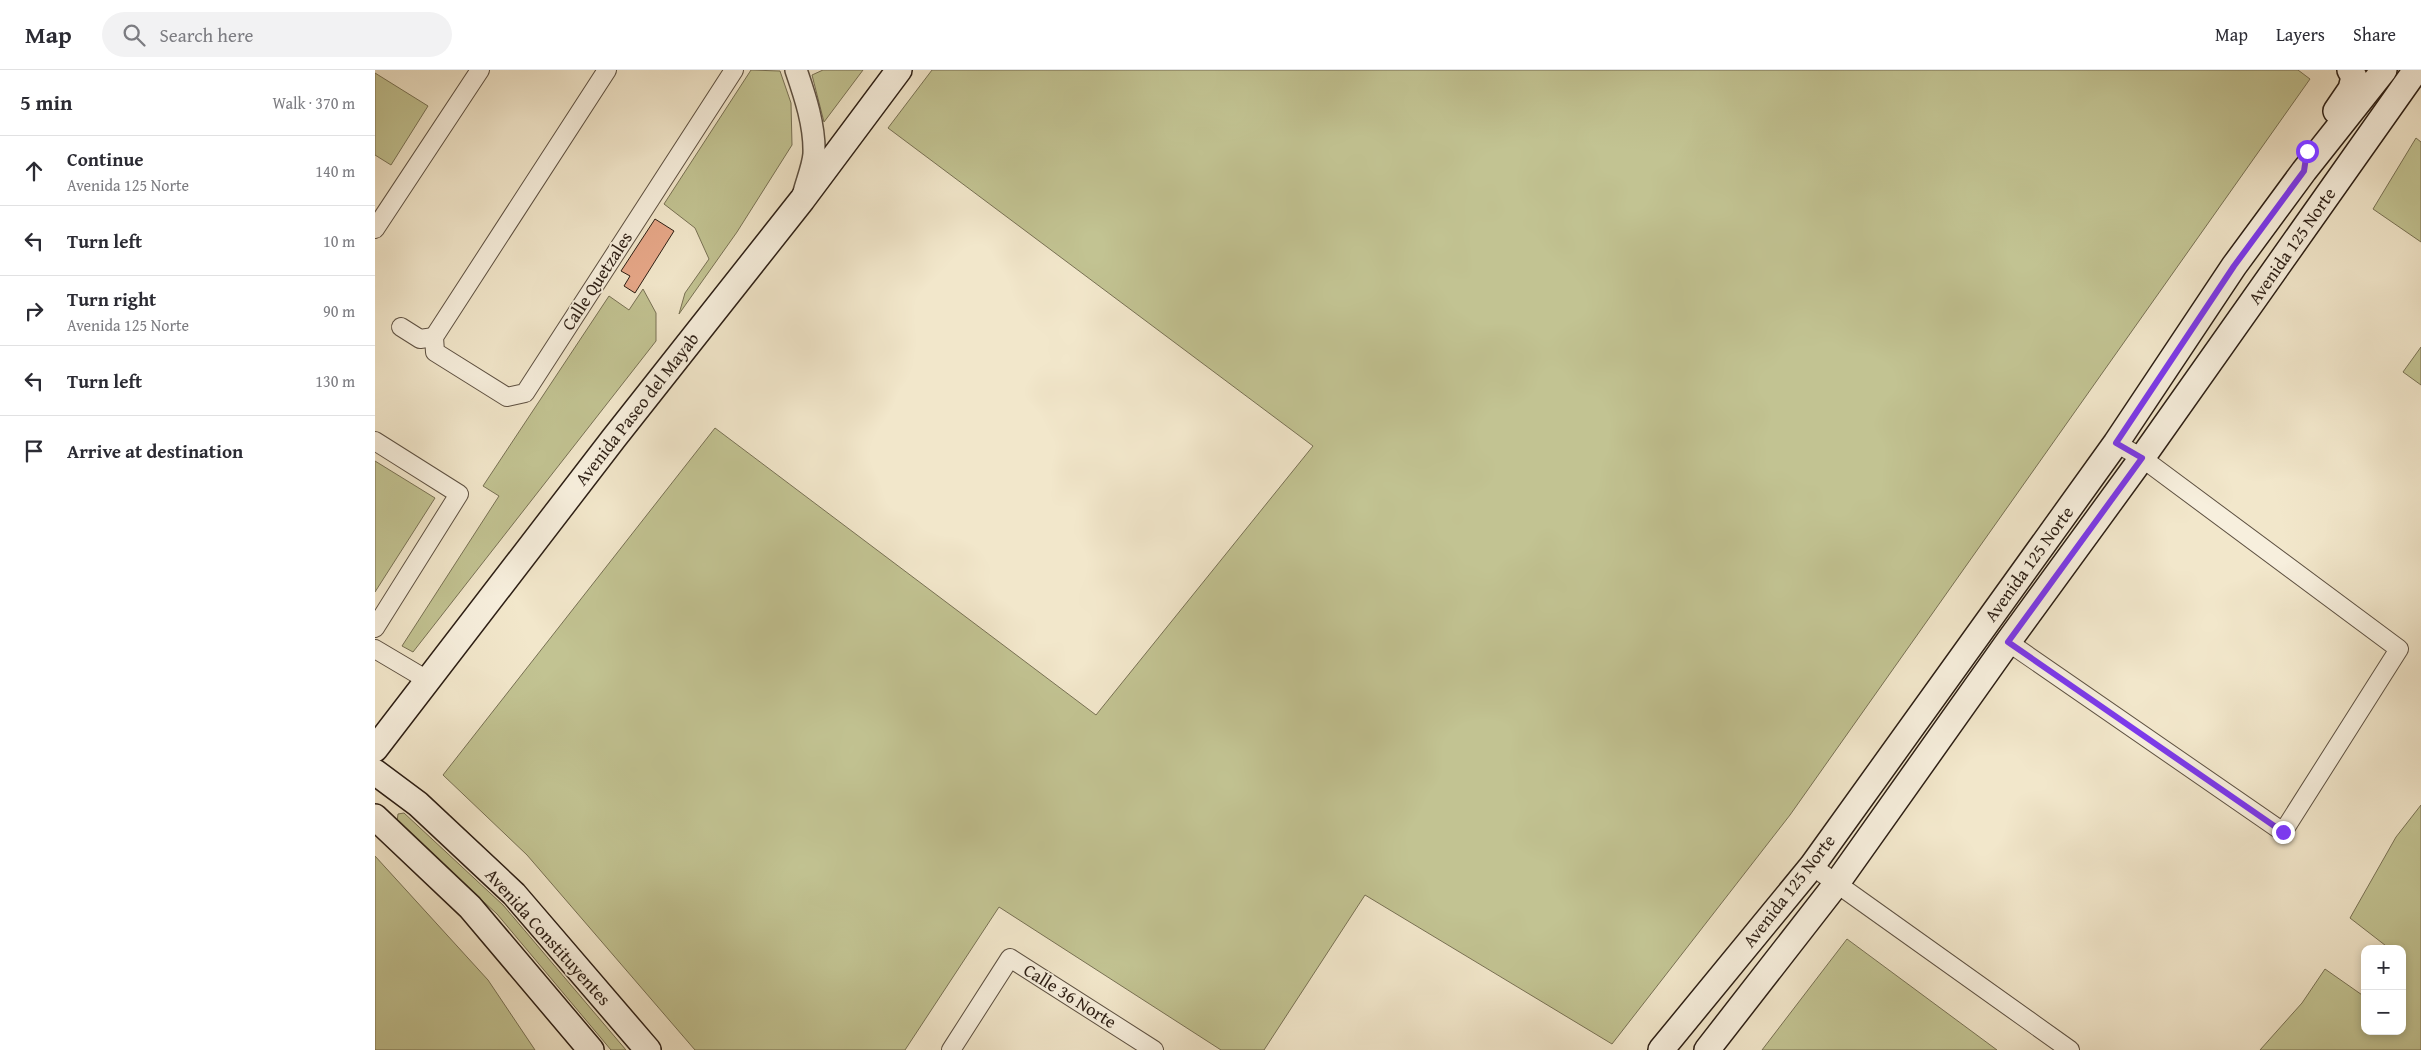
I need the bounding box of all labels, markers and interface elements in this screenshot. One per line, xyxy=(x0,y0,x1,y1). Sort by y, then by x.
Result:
search box xyxy=(102,12,452,57)
text: Map xyxy=(25,17,72,52)
icon: search xyxy=(120,21,148,49)
text: Search here xyxy=(160,21,253,49)
text: Map xyxy=(2215,21,2248,48)
text: Layers xyxy=(2276,21,2325,48)
text: Share xyxy=(2353,21,2396,48)
text: 5 min xyxy=(20,87,72,118)
text: Walk · 370 m xyxy=(272,91,355,115)
route start xyxy=(2296,140,2319,163)
text: Continue xyxy=(67,145,144,173)
icon: ahead xyxy=(20,157,48,185)
text: 140 m xyxy=(315,159,355,183)
text: Avenida 125 Norte xyxy=(67,173,189,197)
street label: Avenida 125 Norte xyxy=(2241,182,2342,310)
street label: Calle Quetzales xyxy=(554,226,639,336)
icon: left xyxy=(20,227,48,255)
text: Turn left xyxy=(67,227,142,255)
text: 10 m xyxy=(323,229,355,253)
text: Turn right xyxy=(67,285,156,313)
icon: right xyxy=(20,297,48,325)
text: 90 m xyxy=(323,299,355,323)
text: Avenida 125 Norte xyxy=(67,313,189,337)
street label: Avenida Paseo del Mayab xyxy=(568,326,705,491)
icon: left xyxy=(20,367,48,395)
text: Turn left xyxy=(67,367,142,395)
text: 130 m xyxy=(315,369,355,393)
icon: arrive xyxy=(20,437,48,465)
text: Arrive at destination xyxy=(67,437,243,465)
street label: Avenida 125 Norte xyxy=(1977,500,2080,627)
route end xyxy=(2272,821,2295,844)
street label: Avenida 125 Norte xyxy=(1736,828,1842,953)
street label: Avenida Constituyentes xyxy=(479,862,618,1012)
map controls xyxy=(2361,945,2406,1035)
button: + xyxy=(2361,945,2406,990)
street label: Calle 36 Norte xyxy=(1018,956,1122,1035)
button: − xyxy=(2361,990,2406,1035)

